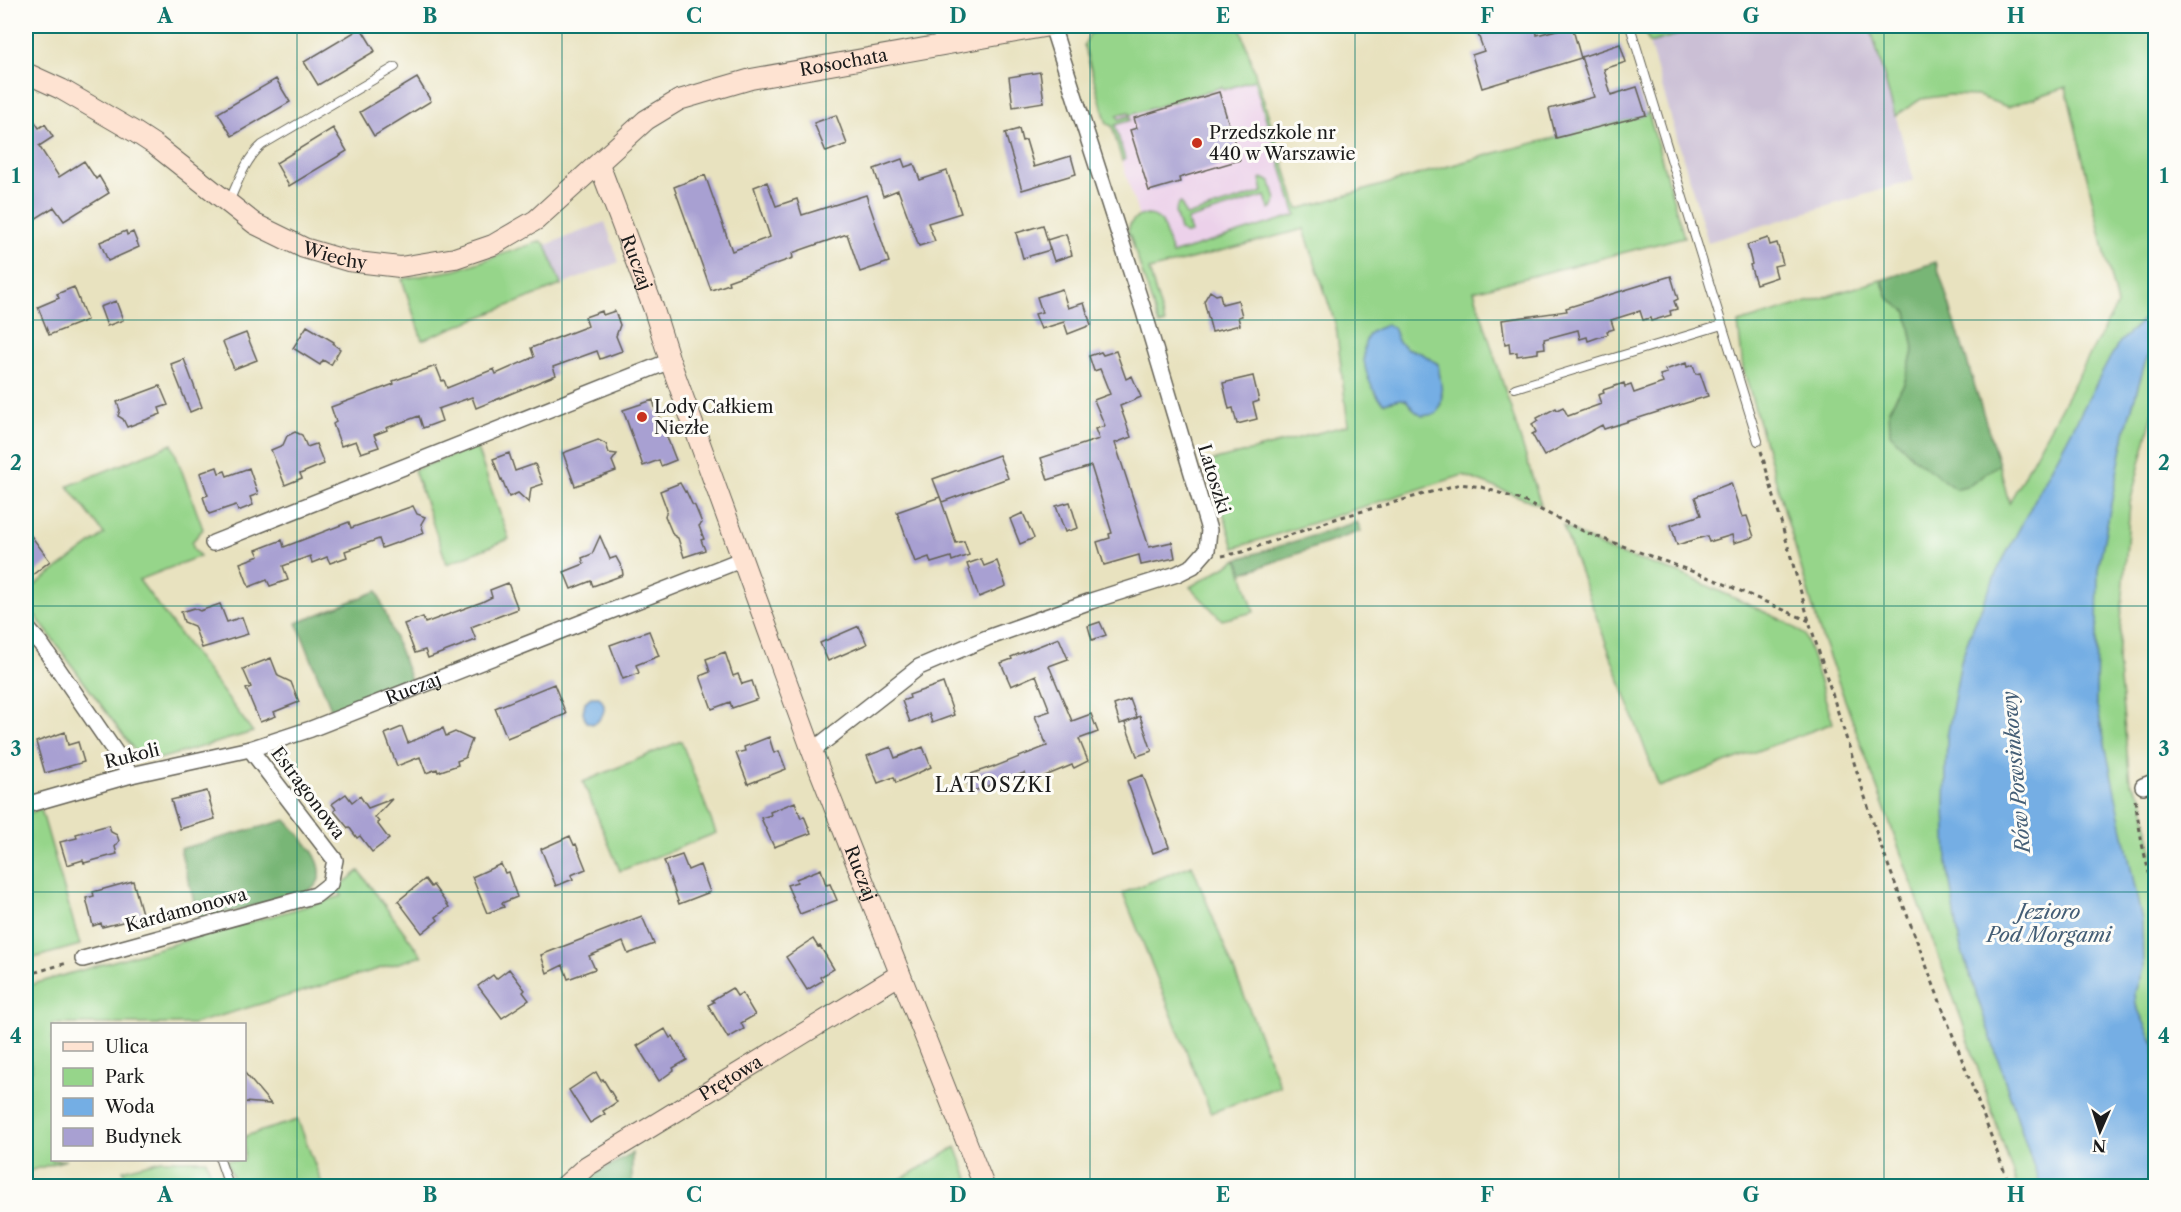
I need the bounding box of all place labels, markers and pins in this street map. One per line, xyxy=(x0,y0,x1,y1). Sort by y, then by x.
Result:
place label: Przedszkole nr 440 w Warszawie xyxy=(1209,122,1356,165)
marker: Przedszkole nr 440 w Warszawie xyxy=(1190,136,1204,150)
place label: Lody Całkiem Niezłe xyxy=(654,396,774,439)
marker: Lody Całkiem Niezłe xyxy=(635,410,649,424)

